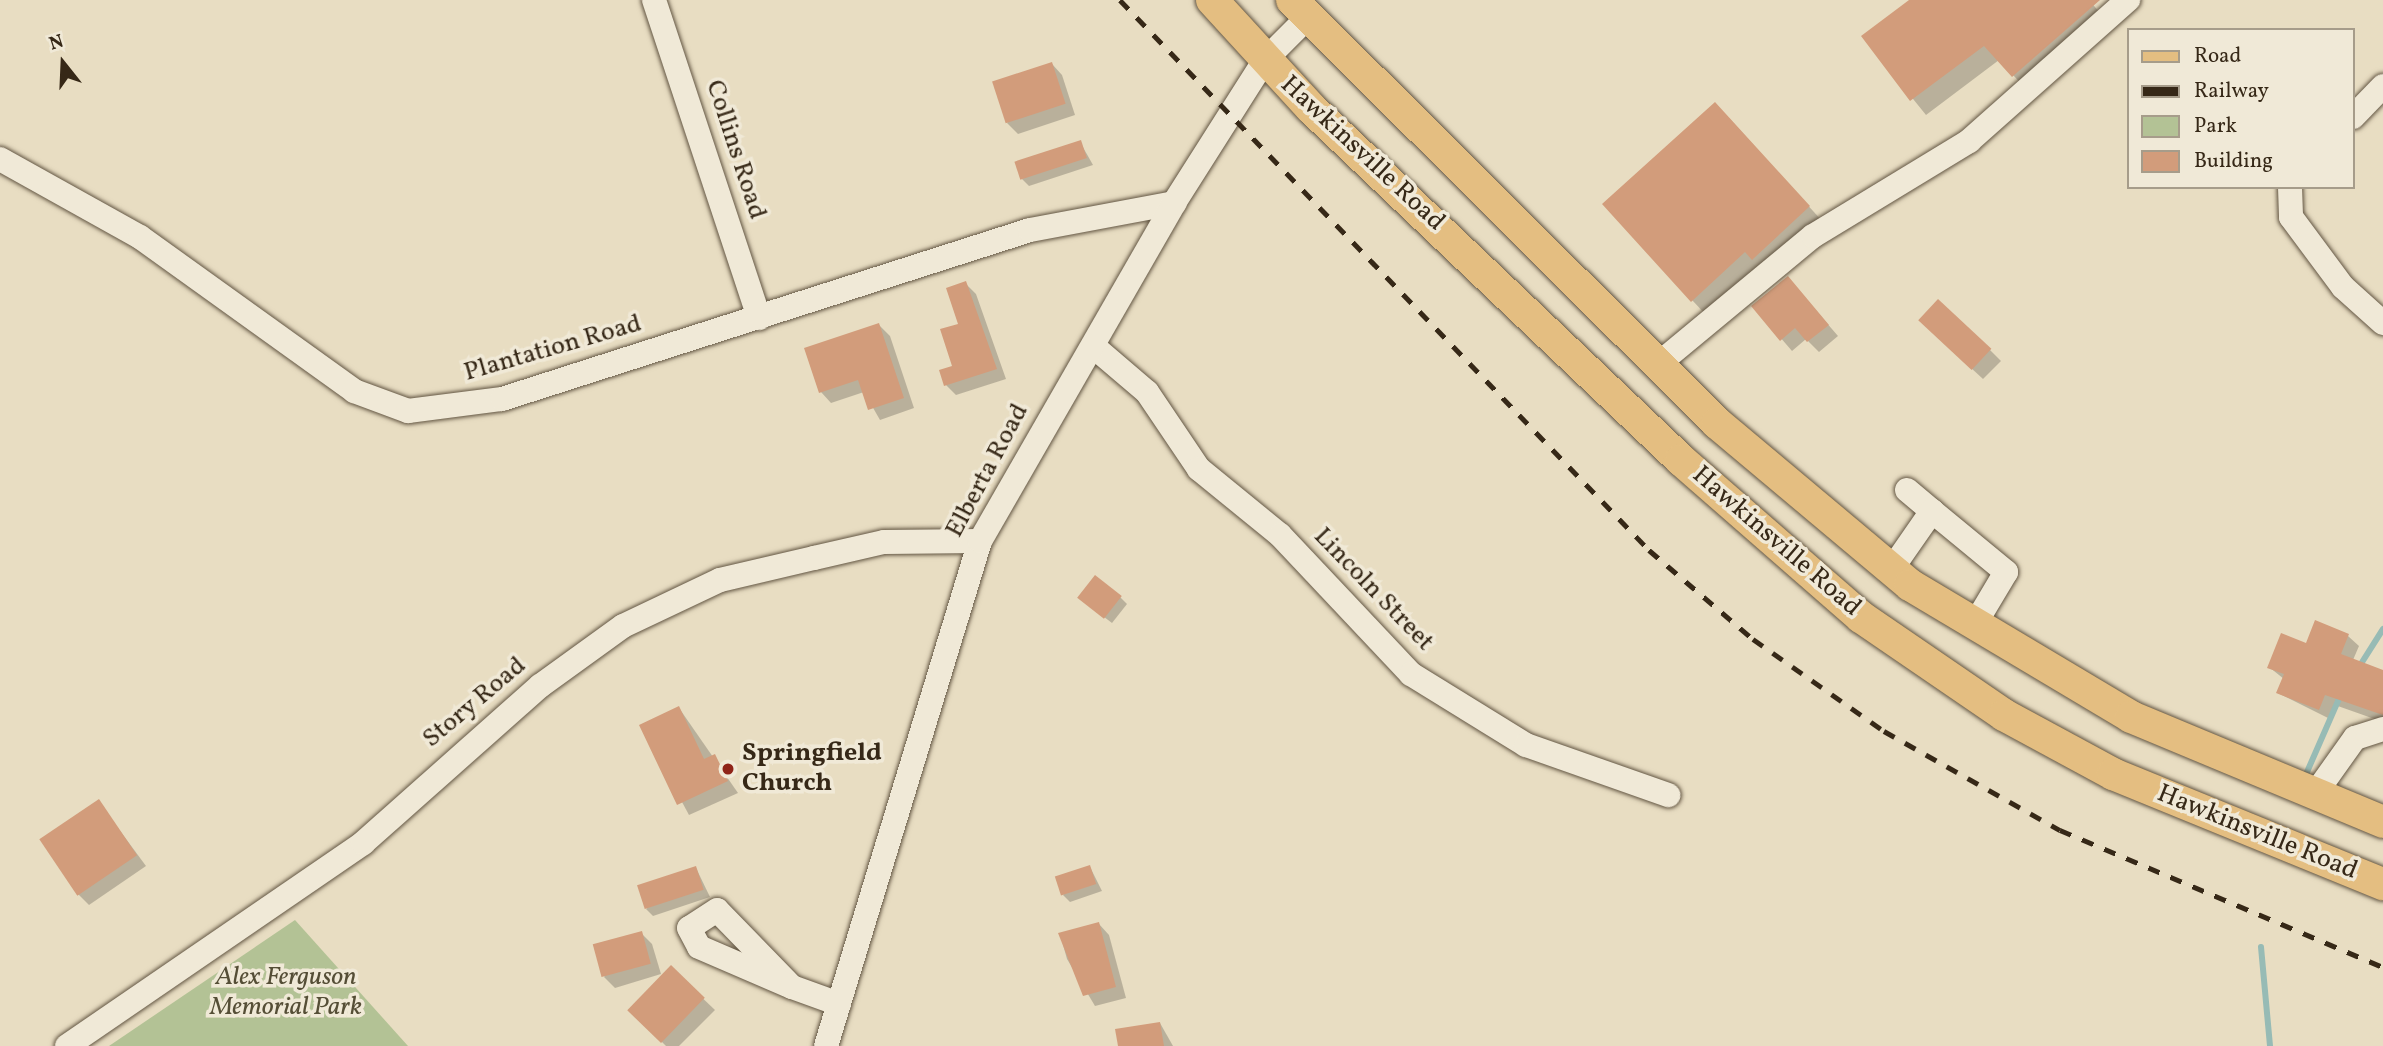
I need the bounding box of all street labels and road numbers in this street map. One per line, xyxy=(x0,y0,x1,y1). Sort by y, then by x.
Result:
street label: Hawkinsville Road xyxy=(1273,70,1451,238)
street label: Collins Road xyxy=(698,76,772,224)
street label: Plantation Road xyxy=(461,309,645,389)
street label: Elberta Road xyxy=(940,399,1036,543)
street label: Hawkinsville Road xyxy=(1685,460,1867,624)
street label: Lincoln Street xyxy=(1306,522,1440,658)
street label: Story Road xyxy=(417,651,533,755)
street label: Hawkinsville Road xyxy=(2152,779,2362,887)

